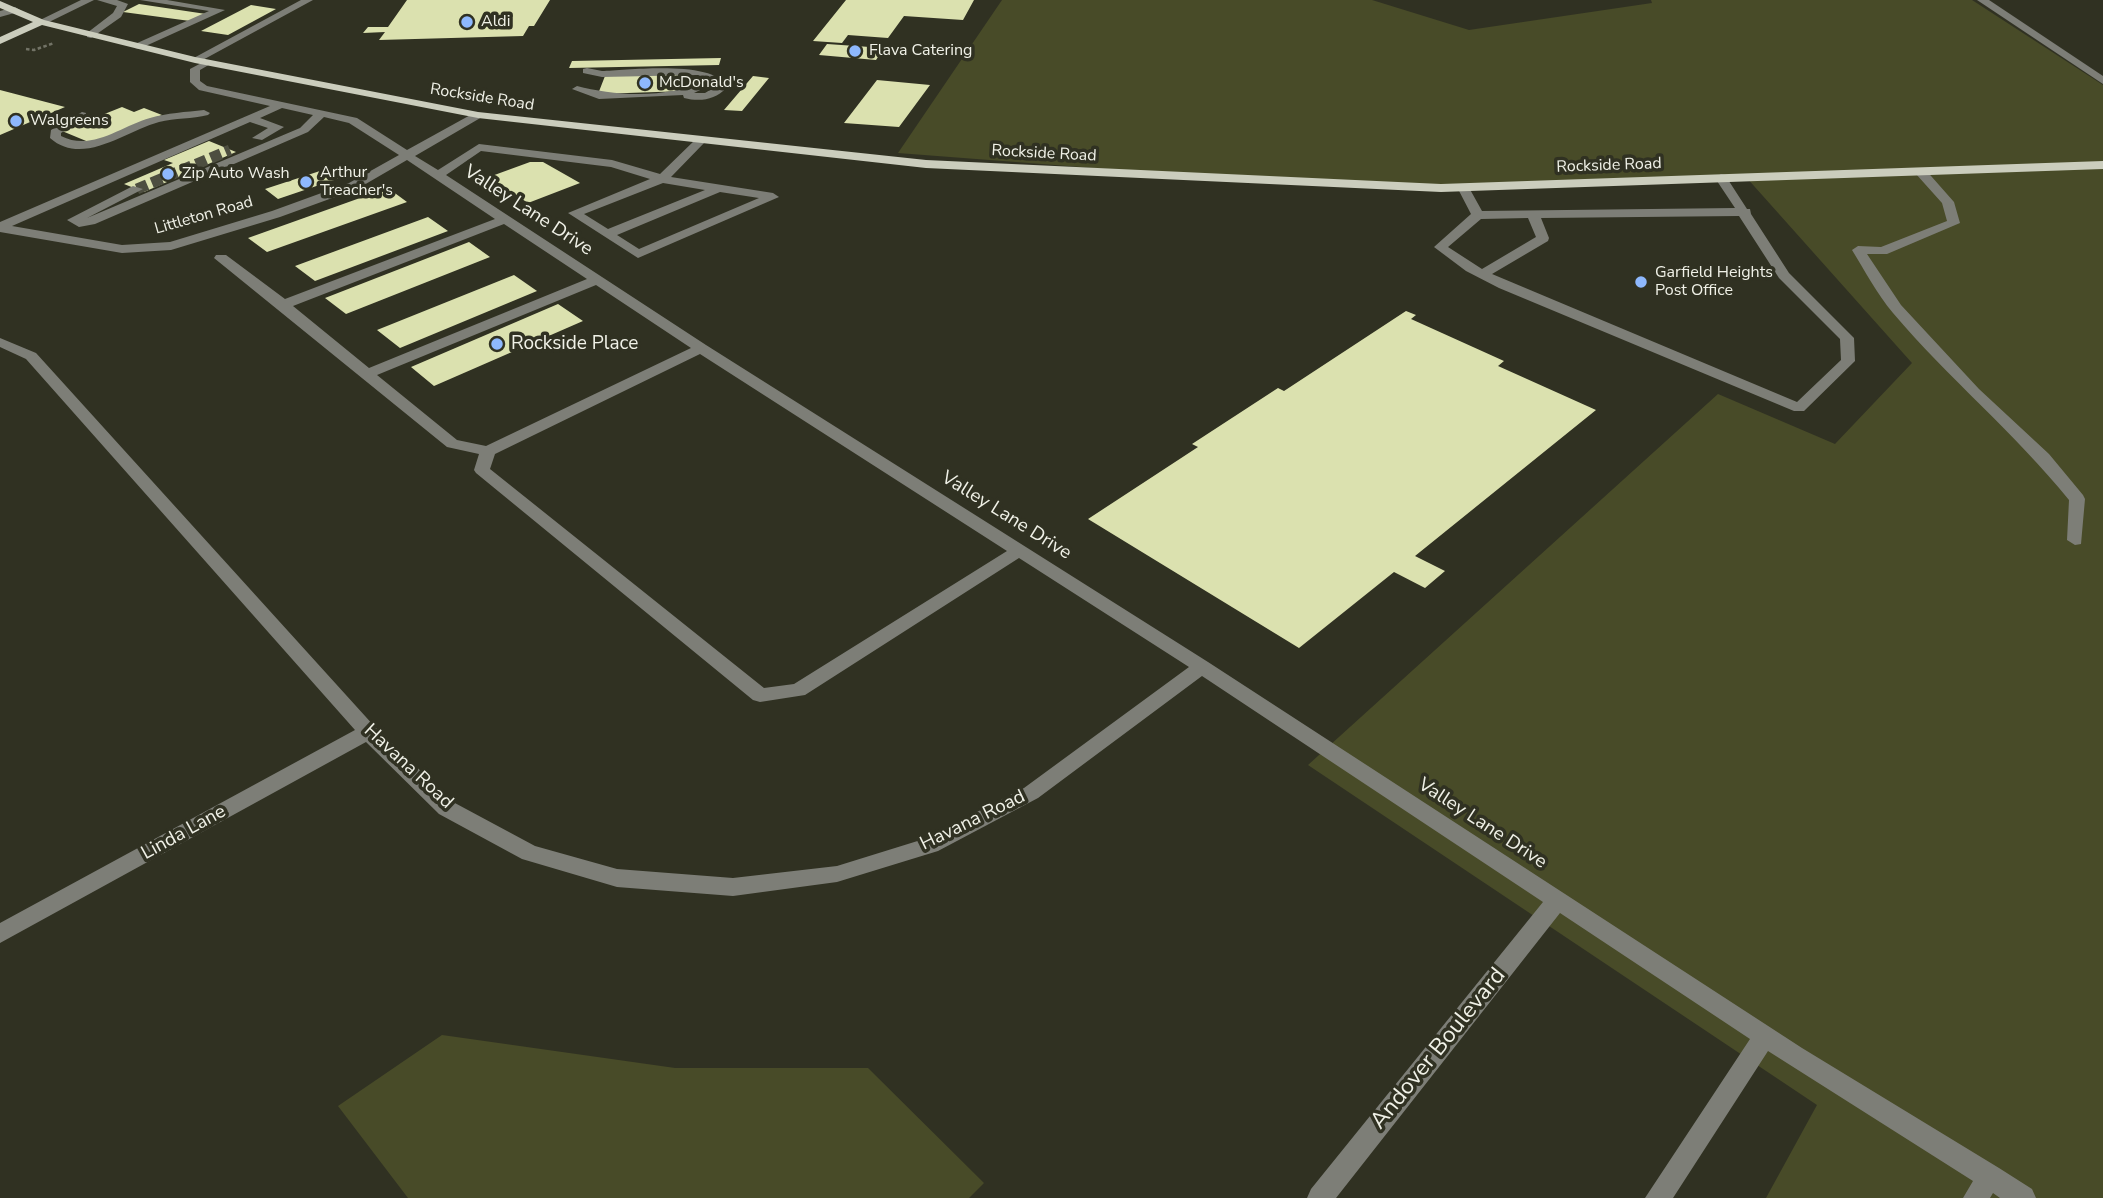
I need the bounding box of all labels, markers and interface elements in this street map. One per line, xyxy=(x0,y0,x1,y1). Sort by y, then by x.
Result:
place label: Aldi xyxy=(481,12,510,32)
marker: Aldi xyxy=(459,14,475,30)
place label: Flava Catering xyxy=(869,41,972,61)
marker: Flava Catering xyxy=(847,43,863,59)
place label: McDonald's xyxy=(659,73,744,93)
marker: McDonald's xyxy=(637,75,653,91)
street label: Rockside Road xyxy=(429,80,535,116)
place label: Walgreens xyxy=(30,111,109,131)
marker: Walgreens xyxy=(8,113,24,129)
street label: Rockside Road xyxy=(991,142,1097,166)
street label: Rockside Road xyxy=(1556,155,1662,177)
street label: Valley Lane Drive xyxy=(459,161,597,261)
place label: Arthur Treacher's xyxy=(320,163,393,201)
place label: Zip Auto Wash xyxy=(182,164,290,184)
marker: Zip Auto Wash xyxy=(160,166,176,182)
marker: Arthur Treacher's xyxy=(298,174,314,190)
street label: Littleton Road xyxy=(153,193,255,239)
place label: Garfield Heights Post Office xyxy=(1655,263,1773,301)
marker: Garfield Heights Post Office xyxy=(1633,274,1649,290)
place label: Rockside Place xyxy=(511,333,638,355)
marker: Rockside Place xyxy=(489,336,505,352)
street label: Valley Lane Drive xyxy=(937,467,1075,565)
street label: Havana Road xyxy=(359,720,457,814)
street label: Valley Lane Drive xyxy=(1413,774,1551,874)
street label: Havana Road xyxy=(917,786,1029,856)
street label: Linda Lane xyxy=(138,801,230,865)
street label: Andover Boulevard xyxy=(1366,963,1512,1135)

